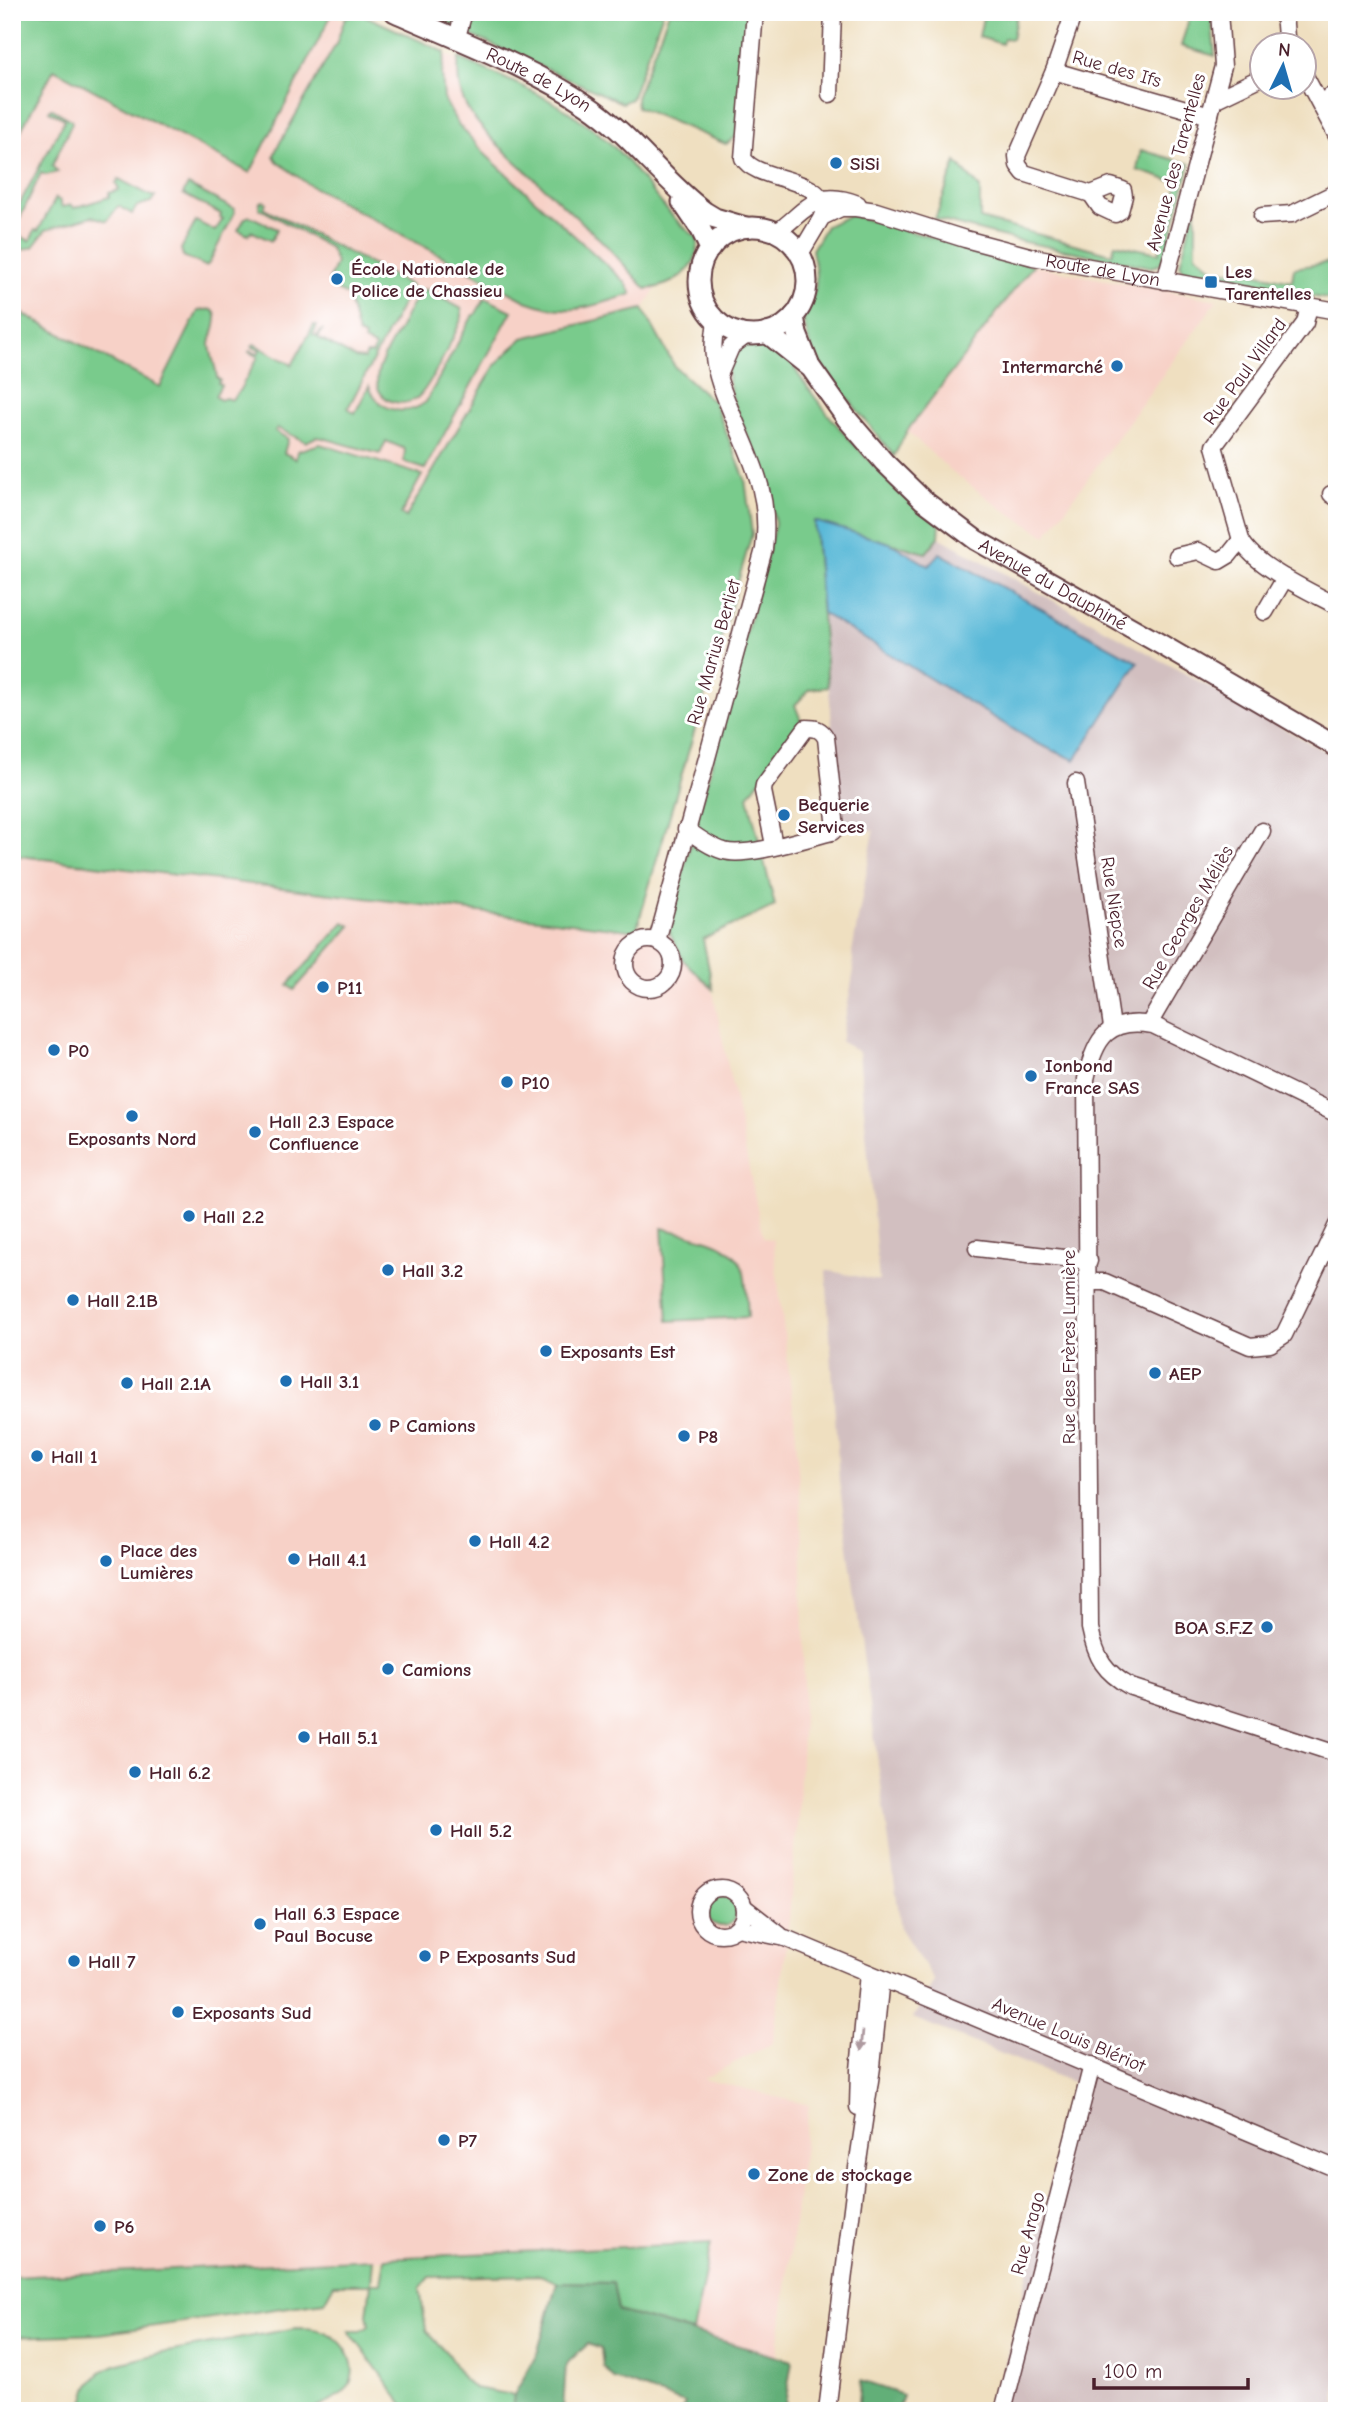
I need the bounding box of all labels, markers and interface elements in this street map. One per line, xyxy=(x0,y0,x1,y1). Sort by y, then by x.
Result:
north arrow xyxy=(1248,32,1318,102)
text: N xyxy=(1277,39,1292,62)
street label: Route de Lyon xyxy=(483,43,595,117)
street label: Rue des Ifs xyxy=(1070,46,1164,92)
street label: Avenue des Tarentelles xyxy=(1142,71,1210,254)
place label: SiSi xyxy=(850,153,880,175)
marker: SiSi xyxy=(828,155,844,171)
street label: Route de Lyon xyxy=(1044,249,1162,291)
place label: École Nationale de Police de Chassieu xyxy=(351,258,504,302)
place label: Les Tarentelles xyxy=(1225,261,1311,305)
marker: École Nationale de Police de Chassieu xyxy=(329,271,345,287)
marker: Les Tarentelles xyxy=(1203,274,1219,290)
street label: Rue Paul Villard xyxy=(1199,314,1291,429)
place label: Intermarché xyxy=(1002,356,1103,378)
marker: Intermarché xyxy=(1109,358,1125,374)
street label: Avenue du Dauphiné xyxy=(975,534,1131,635)
street label: Rue Marius Berliet xyxy=(683,576,745,728)
place label: Bequerie Services xyxy=(798,794,869,838)
marker: Bequerie Services xyxy=(776,807,792,823)
street label: Rue Georges Méliès xyxy=(1138,842,1238,993)
street label: Rue Niepce xyxy=(1096,855,1132,949)
place label: P11 xyxy=(337,977,362,999)
marker: P11 xyxy=(315,979,331,995)
place label: P0 xyxy=(68,1040,89,1062)
marker: P0 xyxy=(46,1042,62,1058)
place label: Ionbond France SAS xyxy=(1045,1055,1139,1099)
marker: Ionbond France SAS xyxy=(1023,1068,1039,1084)
place label: P10 xyxy=(521,1072,550,1094)
marker: P10 xyxy=(499,1074,515,1090)
marker: Exposants Nord xyxy=(124,1108,140,1124)
place label: Hall 2.3 Espace Confluence xyxy=(269,1111,394,1155)
marker: Hall 2.3 Espace Confluence xyxy=(247,1124,263,1140)
place label: Exposants Nord xyxy=(68,1128,196,1150)
place label: Hall 2.2 xyxy=(203,1206,264,1228)
marker: Hall 2.2 xyxy=(181,1208,197,1224)
street label: Rue des Frères Lumière xyxy=(1058,1250,1080,1444)
place label: Hall 3.2 xyxy=(402,1260,463,1282)
marker: Hall 3.2 xyxy=(380,1262,396,1278)
place label: Hall 2.1B xyxy=(87,1290,158,1312)
marker: Hall 2.1B xyxy=(65,1292,81,1308)
place label: Exposants Est xyxy=(560,1341,676,1363)
marker: Exposants Est xyxy=(538,1343,554,1359)
place label: AEP xyxy=(1169,1363,1202,1385)
marker: AEP xyxy=(1147,1365,1163,1381)
place label: Hall 3.1 xyxy=(300,1371,359,1393)
place label: Hall 2.1A xyxy=(141,1373,211,1395)
marker: Hall 3.1 xyxy=(278,1373,294,1389)
marker: Hall 2.1A xyxy=(119,1375,135,1391)
place label: P Camions xyxy=(389,1415,475,1437)
marker: P Camions xyxy=(367,1417,383,1433)
place label: P8 xyxy=(698,1426,718,1448)
marker: P8 xyxy=(676,1428,692,1444)
place label: Hall 1 xyxy=(51,1446,97,1468)
marker: Hall 1 xyxy=(29,1448,45,1464)
place label: Hall 4.2 xyxy=(489,1531,550,1553)
marker: Hall 4.2 xyxy=(467,1533,483,1549)
place label: Place des Lumières xyxy=(120,1540,197,1584)
place label: Hall 4.1 xyxy=(308,1549,367,1571)
marker: Hall 4.1 xyxy=(286,1551,302,1567)
marker: Place des Lumières xyxy=(98,1553,114,1569)
place label: BOA S.F.Z xyxy=(1174,1617,1253,1639)
marker: BOA S.F.Z xyxy=(1259,1619,1275,1635)
place label: Camions xyxy=(402,1659,471,1681)
marker: Camions xyxy=(380,1661,396,1677)
place label: Hall 5.1 xyxy=(318,1727,378,1749)
marker: Hall 5.1 xyxy=(296,1729,312,1745)
place label: Hall 6.2 xyxy=(149,1762,211,1784)
marker: Hall 6.2 xyxy=(127,1764,143,1780)
place label: Hall 5.2 xyxy=(450,1820,512,1842)
marker: Hall 5.2 xyxy=(428,1822,444,1838)
place label: Hall 6.3 Espace Paul Bocuse xyxy=(274,1903,400,1947)
marker: Hall 6.3 Espace Paul Bocuse xyxy=(252,1916,268,1932)
place label: P Exposants Sud xyxy=(439,1946,576,1968)
marker: P Exposants Sud xyxy=(417,1948,433,1964)
place label: Hall 7 xyxy=(88,1951,136,1973)
marker: Hall 7 xyxy=(66,1953,82,1969)
street label: Avenue Louis Blériot xyxy=(989,1993,1149,2077)
place label: Exposants Sud xyxy=(192,2002,312,2024)
marker: Exposants Sud xyxy=(170,2004,186,2020)
one-way arrow xyxy=(856,2030,867,2052)
place label: P7 xyxy=(458,2130,478,2152)
marker: P7 xyxy=(436,2132,452,2148)
place label: Zone de stockage xyxy=(768,2164,912,2186)
marker: Zone de stockage xyxy=(746,2166,762,2182)
street label: Rue Arago xyxy=(1006,2189,1050,2277)
place label: P6 xyxy=(114,2216,135,2238)
marker: P6 xyxy=(92,2218,108,2234)
scale bar xyxy=(1094,2346,1248,2390)
text: 100 m xyxy=(1104,2359,1162,2383)

